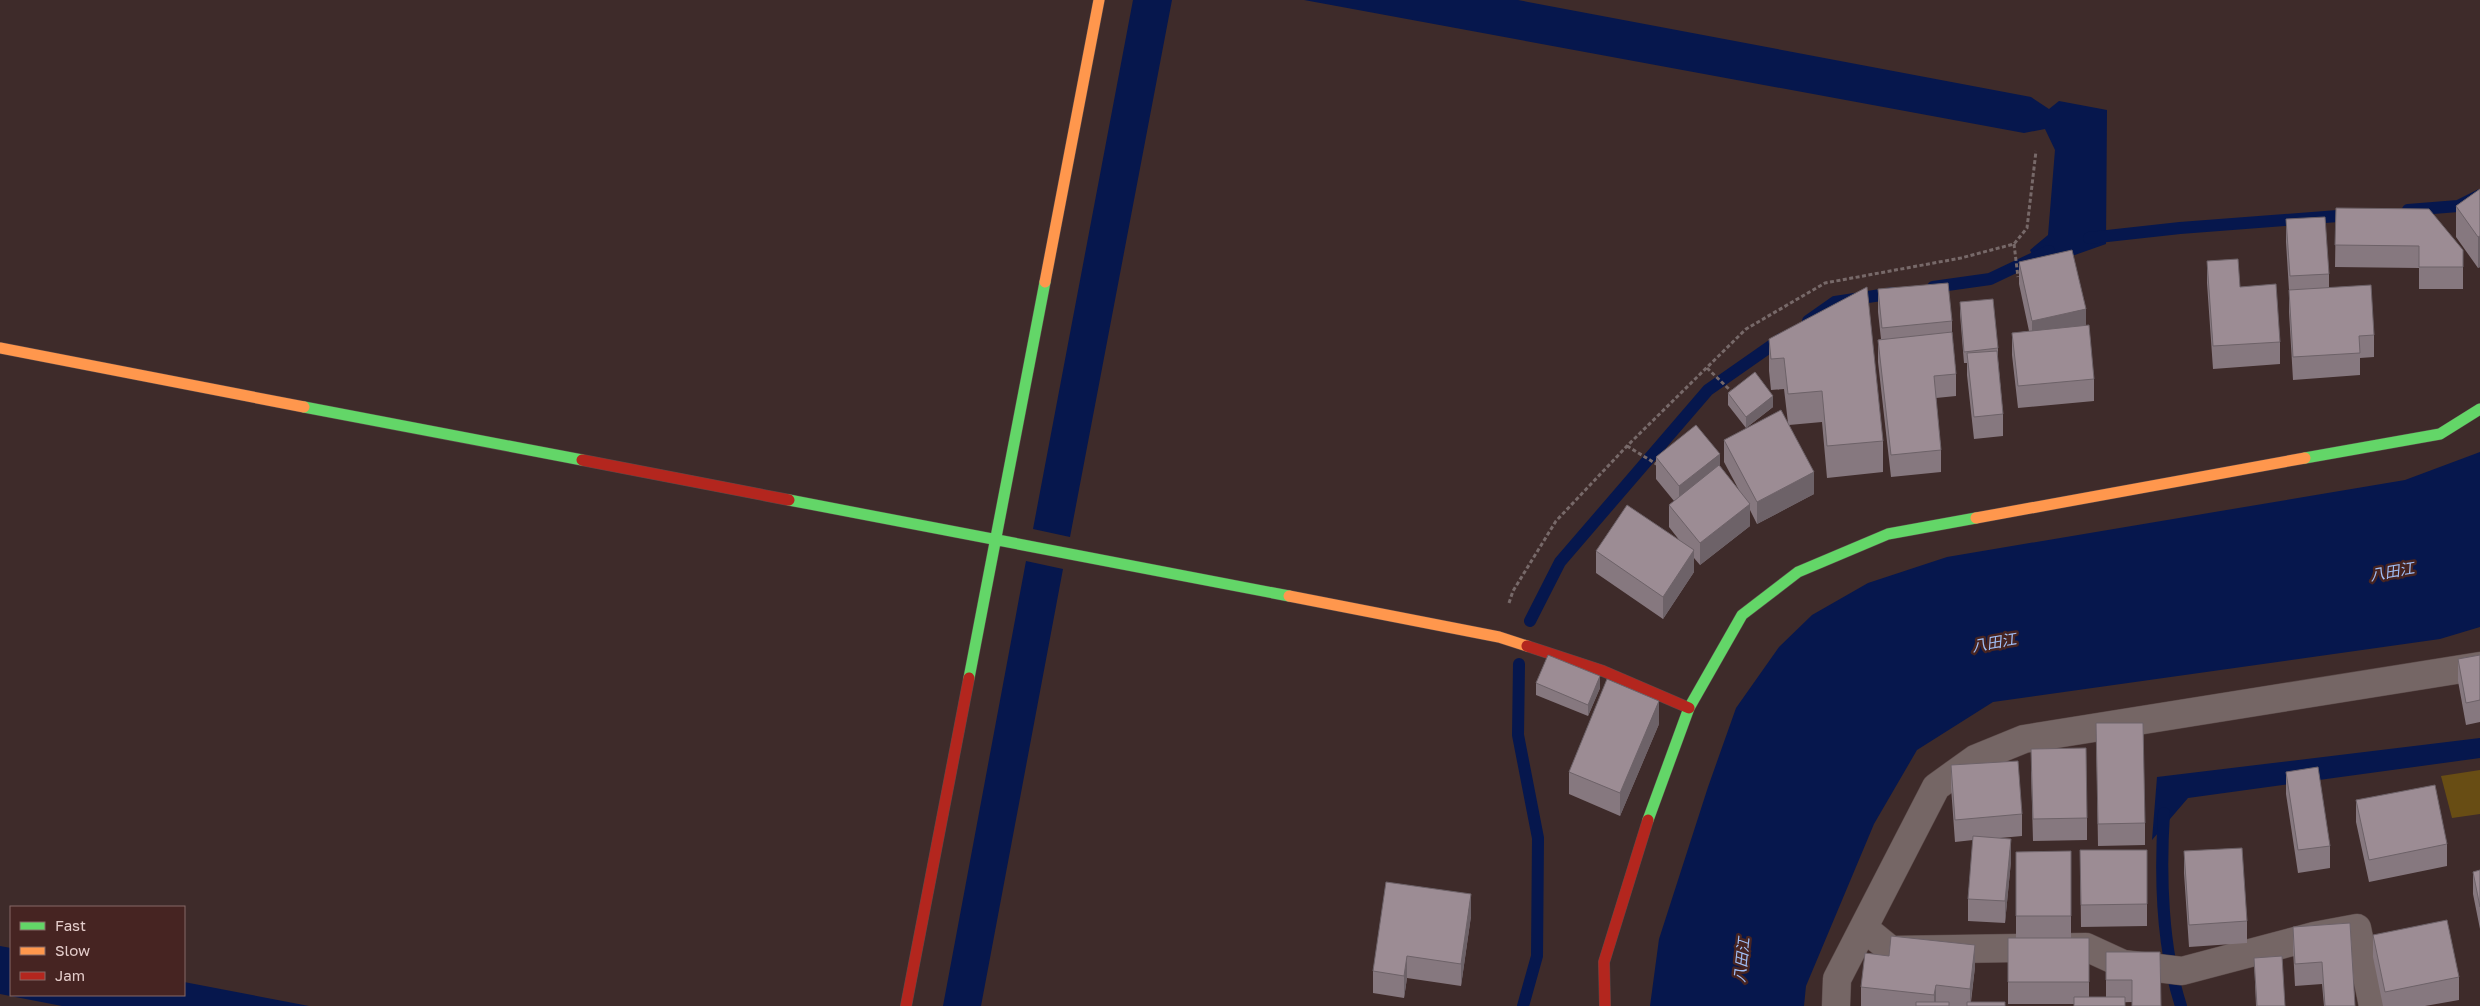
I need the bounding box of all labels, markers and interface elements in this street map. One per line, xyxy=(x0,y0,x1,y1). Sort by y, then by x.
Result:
water label: 八田江 xyxy=(2368,558,2418,584)
water label: 八田江 xyxy=(1970,629,2020,655)
legend xyxy=(10,906,185,996)
text: Fast xyxy=(55,916,86,934)
water label: 八田江 xyxy=(1730,935,1753,983)
text: Slow xyxy=(55,941,90,959)
text: Jam xyxy=(55,966,85,984)

